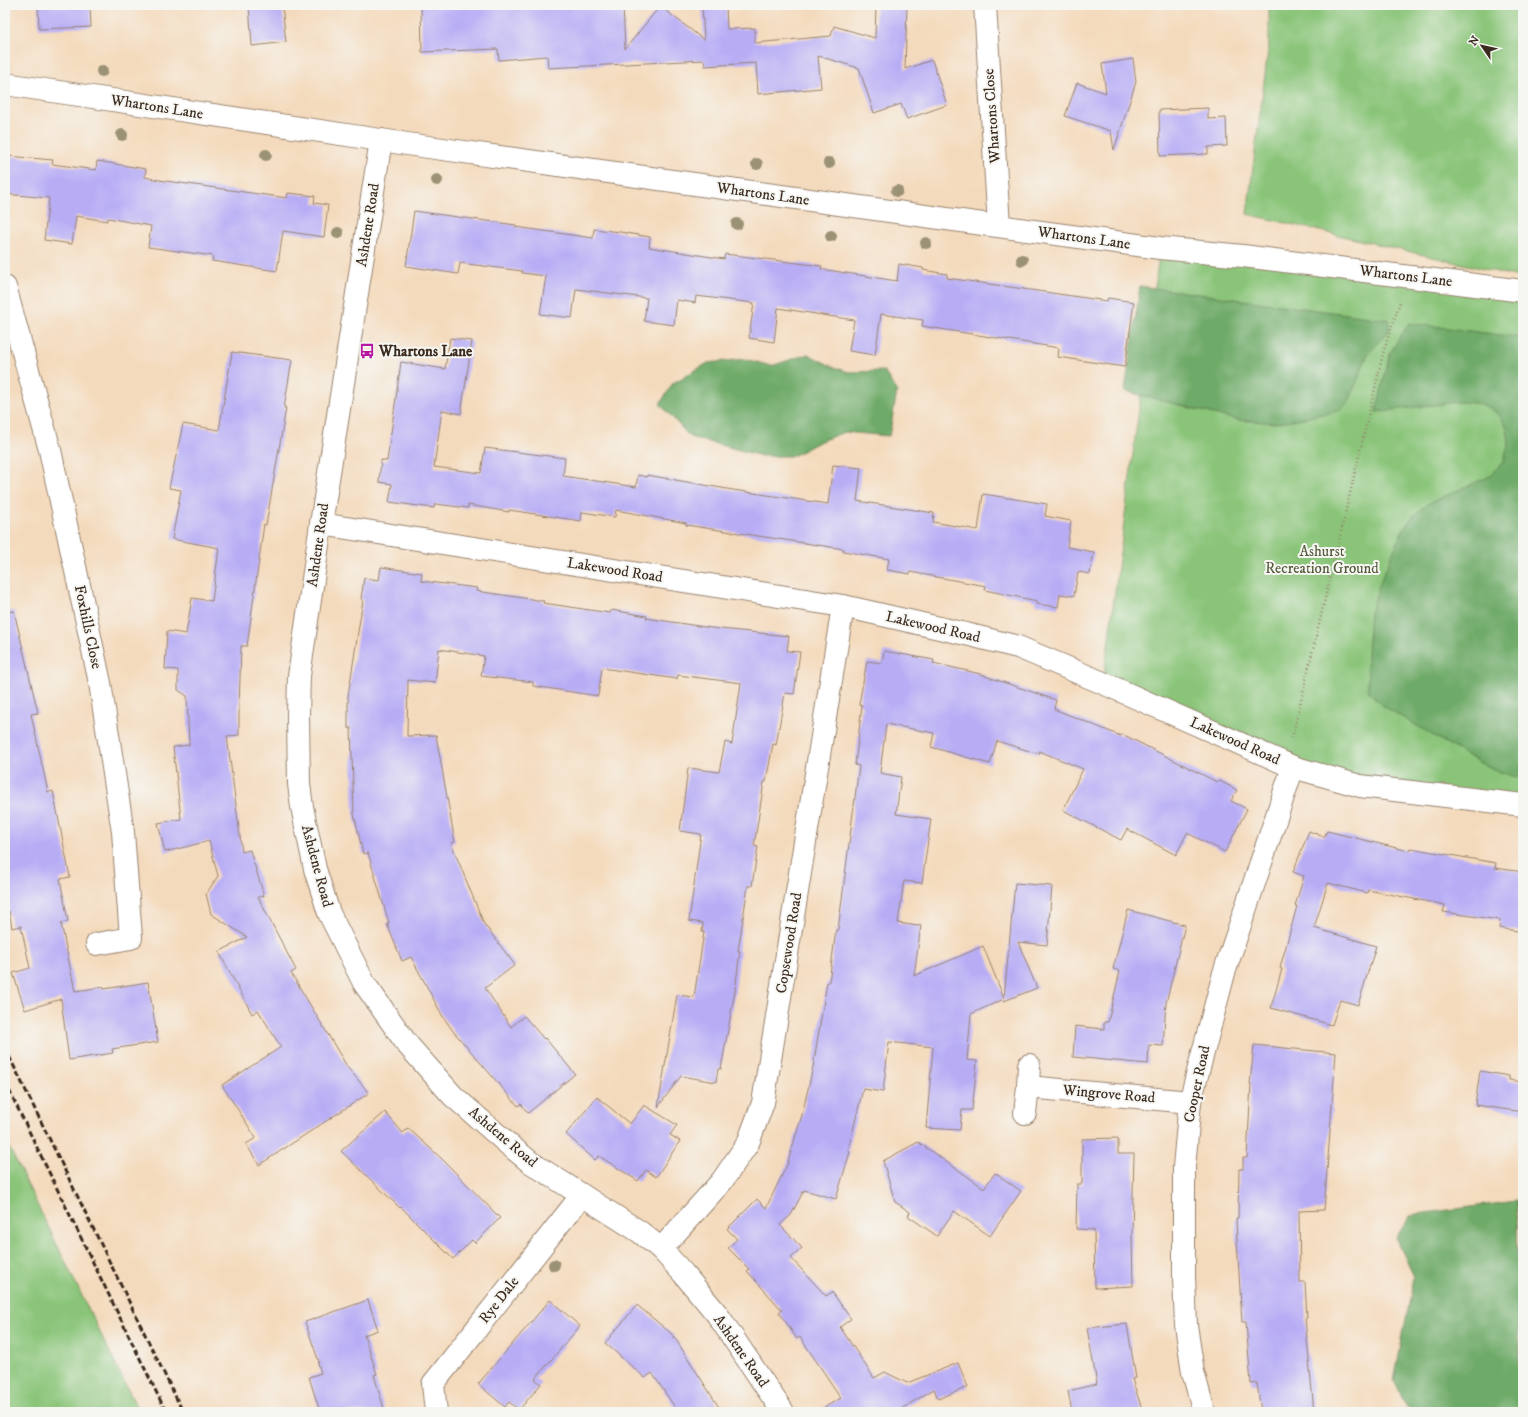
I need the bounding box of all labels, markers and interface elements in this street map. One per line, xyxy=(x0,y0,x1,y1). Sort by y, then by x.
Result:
north arrow xyxy=(1462,26,1502,66)
text: N xyxy=(1466,33,1483,49)
street label: Whartons Close xyxy=(979,68,1005,165)
street label: Whartons Lane xyxy=(108,90,205,124)
street label: Whartons Lane xyxy=(714,178,811,210)
street label: Ashdene Road xyxy=(352,181,384,268)
street label: Whartons Lane xyxy=(1035,222,1132,254)
street label: Whartons Lane xyxy=(1358,261,1453,291)
bus stop icon: Whartons Lane xyxy=(358,342,376,360)
place label: Whartons Lane xyxy=(378,342,473,361)
street label: Ashdene Road xyxy=(303,501,333,588)
park label: Ashurst Recreation Ground xyxy=(1265,542,1379,578)
street label: Lakewood Road xyxy=(566,553,665,587)
street label: Foxhills Close xyxy=(70,583,106,671)
street label: Lakewood Road xyxy=(884,607,983,647)
street label: Lakewood Road xyxy=(1187,713,1283,770)
street label: Ashdene Road xyxy=(297,823,337,910)
street label: Copsewood Road xyxy=(772,891,806,995)
street label: Cooper Road xyxy=(1180,1043,1215,1124)
street label: Wingrove Road xyxy=(1061,1080,1156,1108)
street label: Ashdene Road xyxy=(465,1103,542,1172)
street label: Rye Dale xyxy=(475,1273,523,1327)
street label: Ashdene Road xyxy=(709,1311,773,1391)

